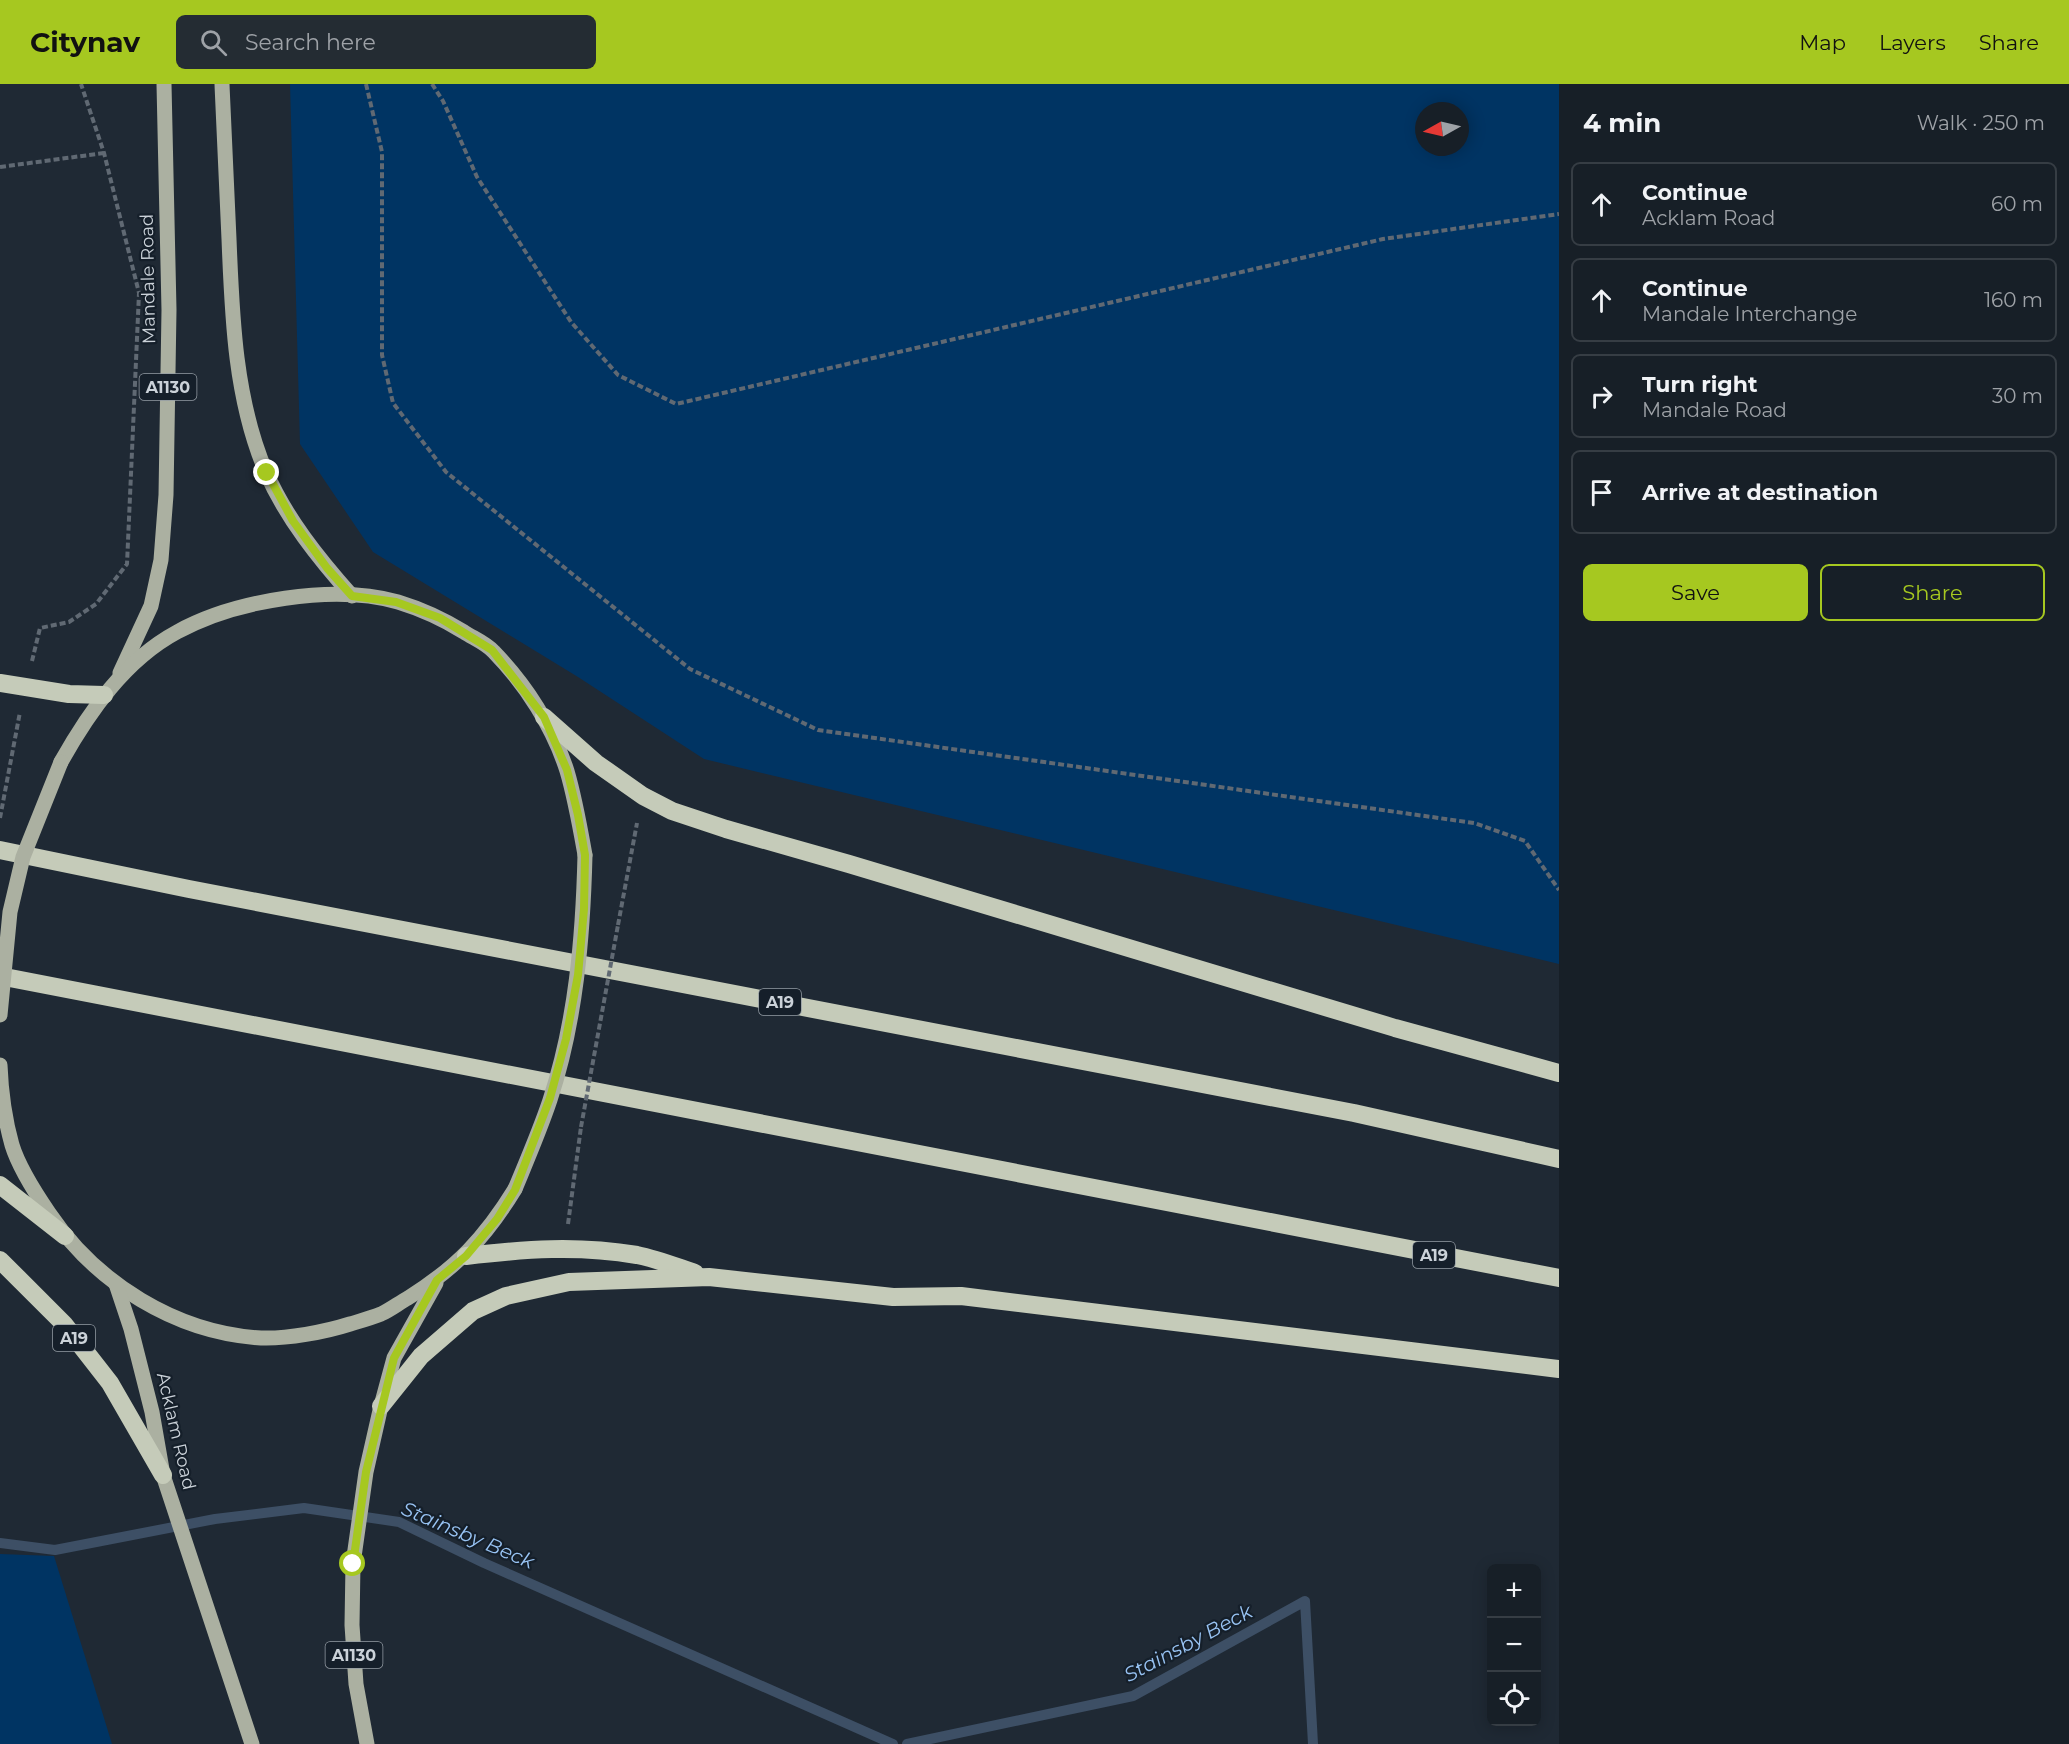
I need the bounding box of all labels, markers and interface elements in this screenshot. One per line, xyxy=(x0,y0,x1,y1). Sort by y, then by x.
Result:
search box xyxy=(176,15,596,69)
text: Citynav xyxy=(30,25,140,59)
icon: search xyxy=(197,26,230,59)
text: Search here xyxy=(245,29,376,56)
text: Map xyxy=(1799,30,1846,55)
text: Layers xyxy=(1879,30,1946,55)
text: Share xyxy=(1979,30,2039,55)
north arrow xyxy=(1415,102,1469,156)
text: 4 min xyxy=(1583,107,1661,139)
text: Walk · 250 m xyxy=(1917,111,2045,135)
text: Continue xyxy=(1642,179,1748,206)
icon: ahead xyxy=(1585,188,1618,221)
text: 60 m xyxy=(1991,192,2043,216)
text: Acklam Road xyxy=(1642,206,1775,230)
street label: Mandale Road xyxy=(136,214,160,344)
text: Continue xyxy=(1642,275,1748,302)
icon: ahead xyxy=(1585,284,1618,317)
text: 160 m xyxy=(1984,288,2043,312)
text: Mandale Interchange xyxy=(1642,302,1857,326)
text: Turn right xyxy=(1642,371,1757,398)
road number: A1130 xyxy=(140,374,196,400)
icon: right xyxy=(1585,380,1618,413)
text: 30 m xyxy=(1992,384,2043,408)
text: Mandale Road xyxy=(1642,398,1787,422)
route end xyxy=(253,459,279,485)
icon: arrive xyxy=(1585,476,1618,509)
text: Arrive at destination xyxy=(1642,479,1878,506)
button: Save xyxy=(1583,564,1808,621)
button: Share xyxy=(1820,564,2045,621)
road number: A19 xyxy=(759,989,801,1015)
road number: A19 xyxy=(1413,1242,1455,1268)
road number: A19 xyxy=(53,1325,95,1351)
street label: Acklam Road xyxy=(152,1370,200,1492)
water label: Stainsby Beck xyxy=(398,1496,539,1574)
route start xyxy=(339,1550,365,1576)
map controls xyxy=(1487,1564,1541,1726)
button: + xyxy=(1487,1564,1541,1618)
water label: Stainsby Beck xyxy=(1120,1599,1257,1687)
button: − xyxy=(1487,1618,1541,1672)
road number: A1130 xyxy=(326,1642,382,1668)
button: locate xyxy=(1487,1672,1541,1726)

